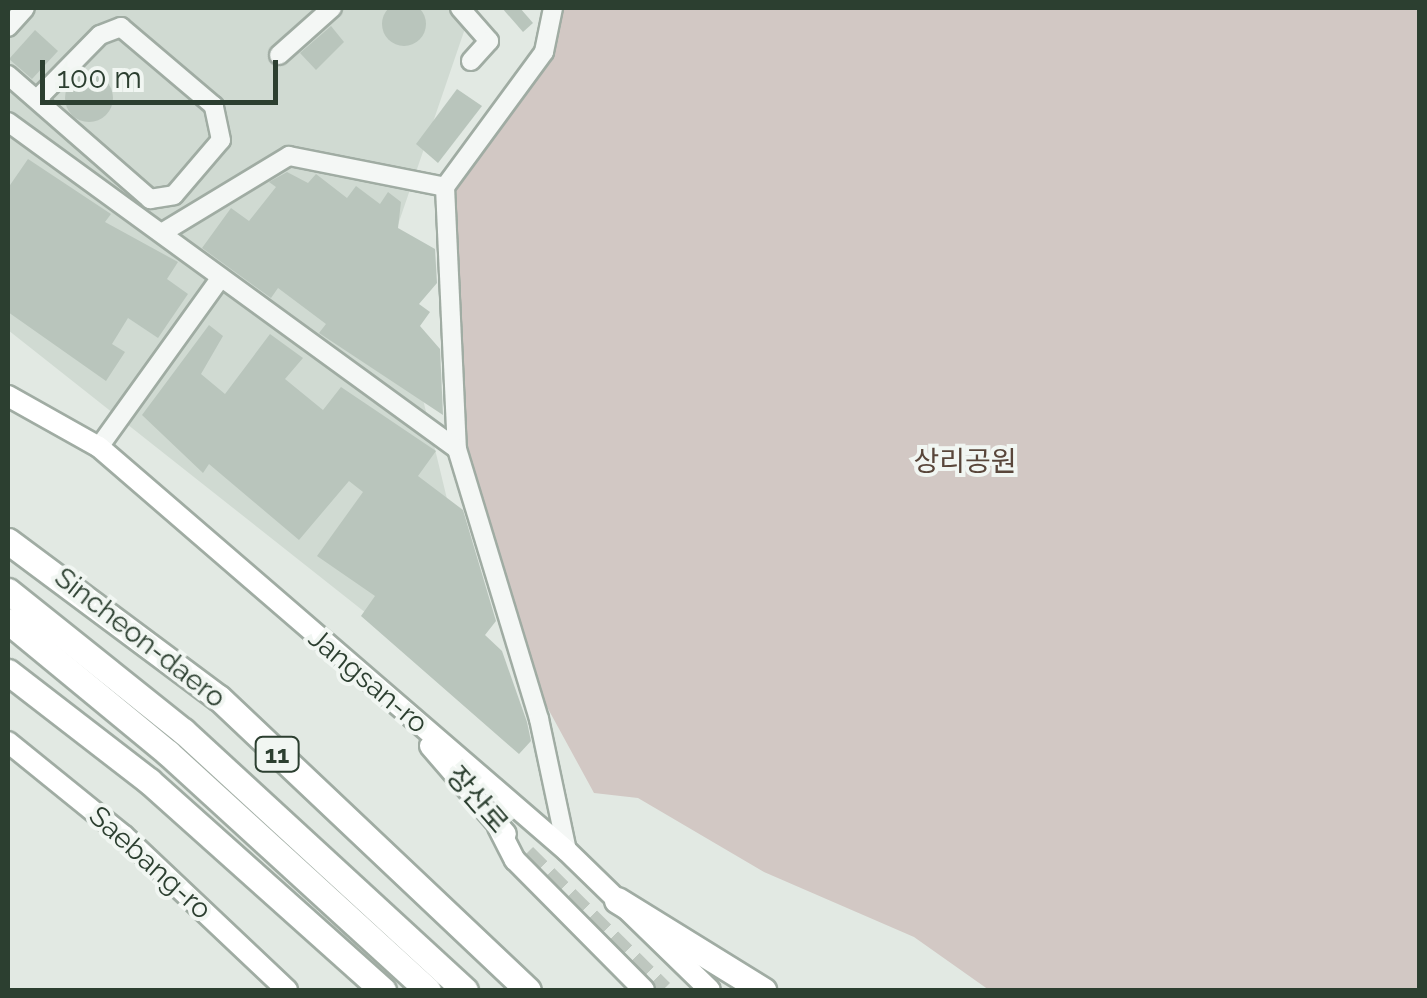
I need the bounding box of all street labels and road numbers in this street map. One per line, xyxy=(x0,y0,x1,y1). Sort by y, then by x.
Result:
street label: Sincheon-daero xyxy=(48,561,232,715)
street label: Jangsan-ro xyxy=(302,622,434,740)
road number: 11 xyxy=(254,734,300,774)
street label: 장산로 xyxy=(439,760,515,840)
street label: Saebang-ro xyxy=(82,799,218,927)

